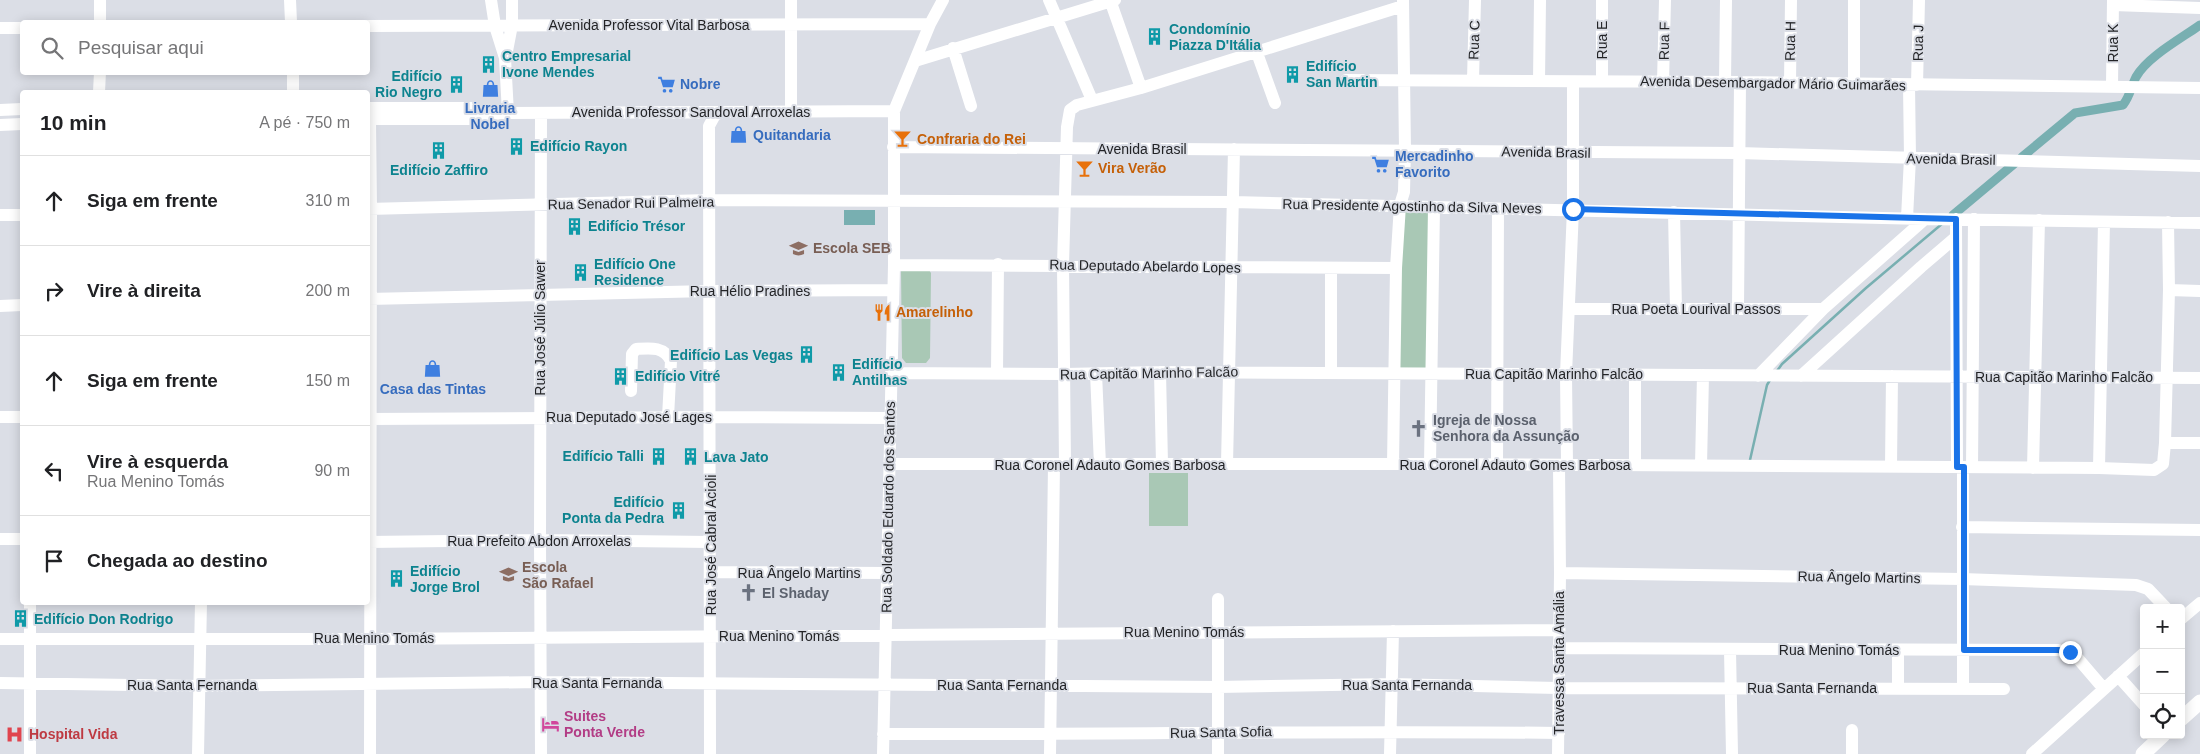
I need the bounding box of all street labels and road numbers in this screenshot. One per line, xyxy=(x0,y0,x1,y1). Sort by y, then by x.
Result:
street label: Avenida Professor Vital Barbosa xyxy=(548,17,750,33)
street label: Rua C xyxy=(1465,20,1483,60)
street label: Rua E xyxy=(1594,21,1610,59)
street label: Rua H xyxy=(1782,21,1798,61)
street label: Rua F xyxy=(1656,22,1672,60)
street label: Rua K xyxy=(2105,23,2121,62)
street label: Rua J xyxy=(1910,25,1926,61)
street label: Avenida Desembargador Mário Guimarães xyxy=(1640,73,1906,93)
street label: Avenida Professor Sandoval Arroxelas xyxy=(572,104,810,120)
street label: Avenida Brasil xyxy=(1097,141,1187,157)
street label: Avenida Brasil xyxy=(1501,143,1591,161)
street label: Avenida Brasil xyxy=(1906,150,1996,168)
street label: Rua Senador Rui Palmeira xyxy=(548,194,715,212)
street label: Rua Presidente Agostinho da Silva Neves xyxy=(1282,196,1542,216)
street label: Rua Deputado Abelardo Lopes xyxy=(1049,256,1241,276)
street label: Rua José Júlio Sawer xyxy=(532,260,548,396)
street label: Rua Hélio Pradines xyxy=(690,283,810,299)
street label: Rua Poeta Lourival Passos xyxy=(1612,301,1780,317)
street label: Rua Capitão Marinho Falcão xyxy=(1060,363,1238,383)
street label: Rua Capitão Marinho Falcão xyxy=(1465,366,1643,382)
street label: Rua Capitão Marinho Falcão xyxy=(1975,369,2153,385)
street label: Rua Soldado Eduardo dos Santos xyxy=(878,401,898,613)
street label: Rua Deputado José Lages xyxy=(546,409,712,425)
street label: Rua Coronel Adauto Gomes Barbosa xyxy=(994,457,1226,473)
street label: Rua Coronel Adauto Gomes Barbosa xyxy=(1399,457,1631,473)
street label: Rua José Cabral Acioli xyxy=(703,475,719,615)
street label: Rua Prefeito Abdon Arroxelas xyxy=(447,533,631,549)
street label: Rua Ângelo Martins xyxy=(738,565,860,581)
street label: Rua Ângelo Martins xyxy=(1797,568,1921,586)
street label: Travessa Santa Amália xyxy=(1551,591,1567,735)
street label: Rua Menino Tomás xyxy=(1124,624,1244,640)
street label: Rua Menino Tomás xyxy=(719,628,839,644)
street label: Rua Menino Tomás xyxy=(314,630,434,646)
street label: Rua Menino Tomás xyxy=(1779,642,1899,658)
street label: Rua Santa Fernanda xyxy=(532,675,662,691)
street label: Rua Santa Fernanda xyxy=(127,677,257,693)
street label: Rua Santa Fernanda xyxy=(937,677,1067,693)
street label: Rua Santa Fernanda xyxy=(1342,677,1472,693)
street label: Rua Santa Fernanda xyxy=(1747,680,1877,696)
street label: Rua Santa Sofia xyxy=(1170,723,1272,741)

